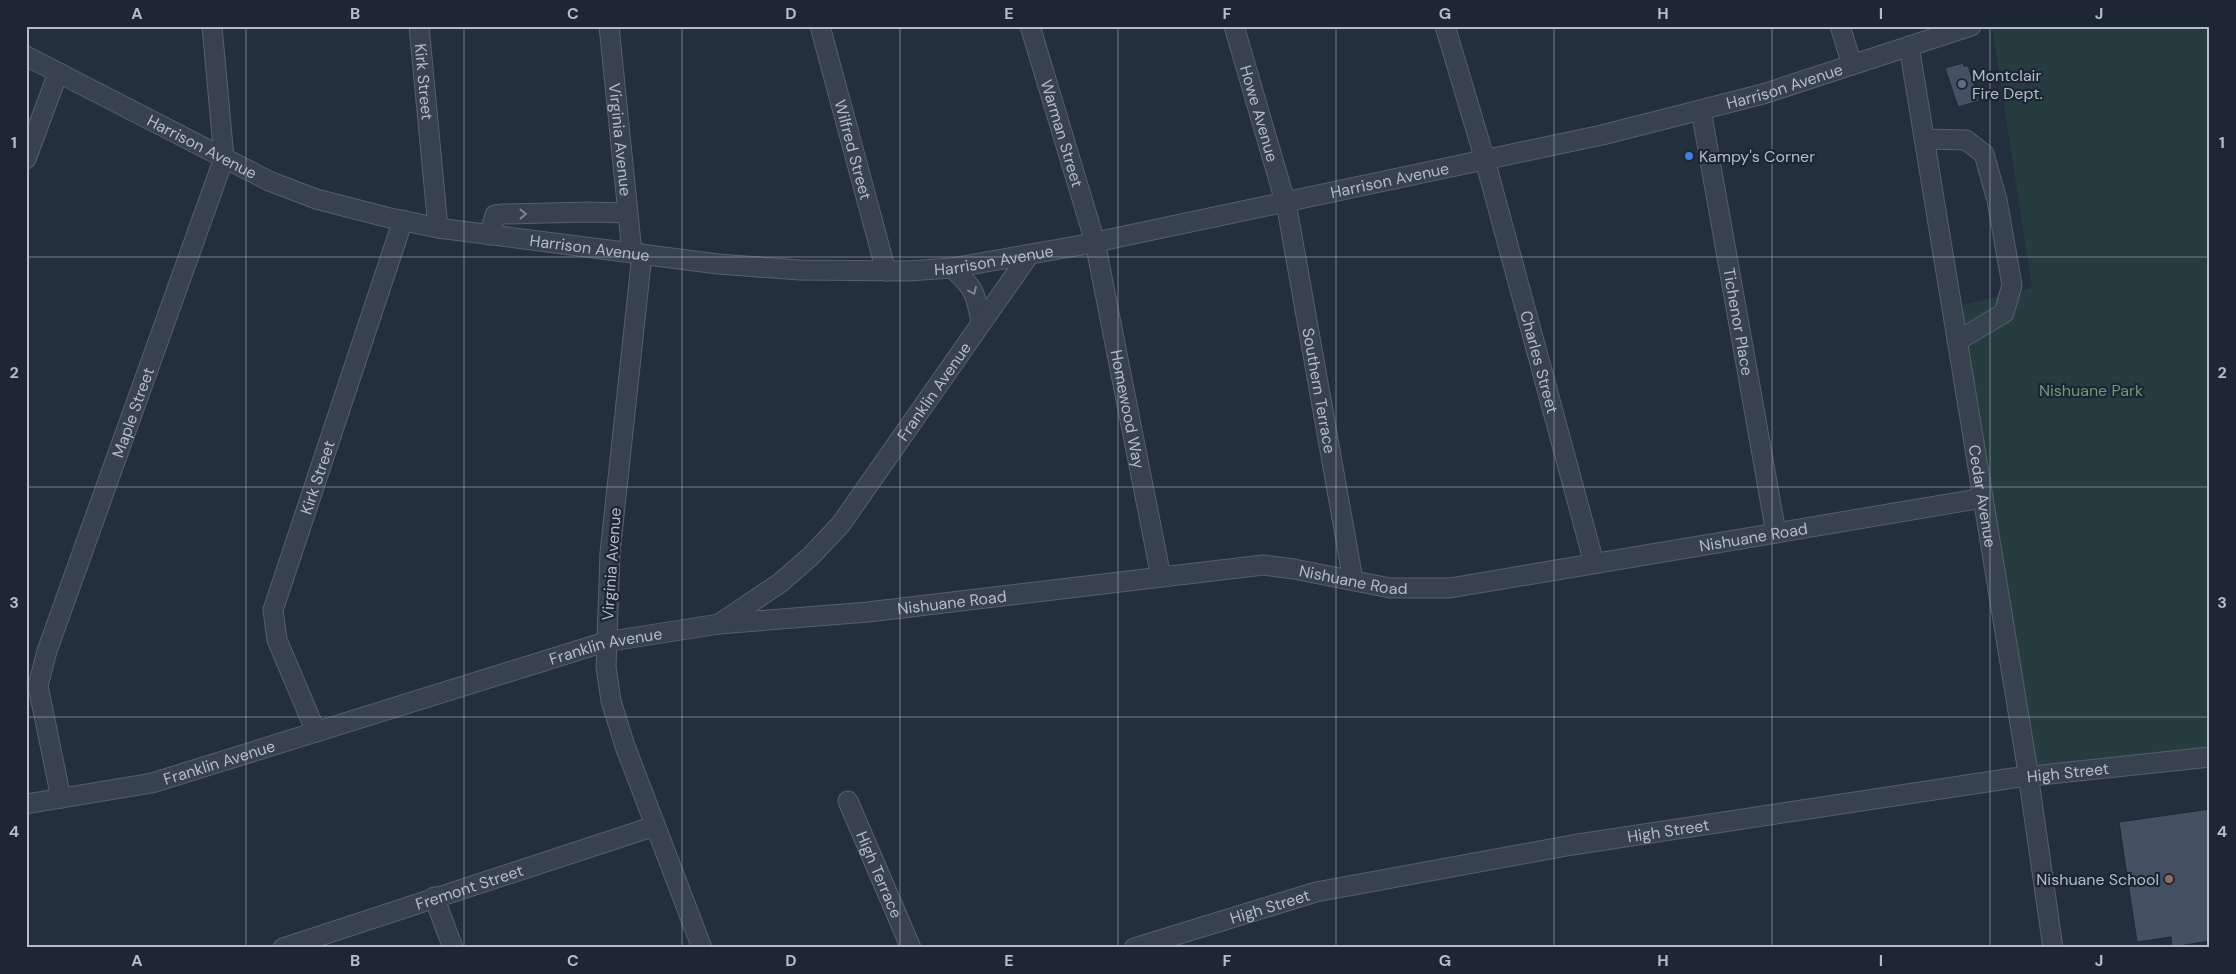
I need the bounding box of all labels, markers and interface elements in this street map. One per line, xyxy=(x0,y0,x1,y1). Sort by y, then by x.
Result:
text: A xyxy=(131,3,143,24)
text: B xyxy=(350,3,360,24)
text: C xyxy=(567,3,579,24)
text: D xyxy=(785,3,797,24)
text: E xyxy=(1004,3,1014,24)
text: F xyxy=(1223,3,1232,24)
text: G xyxy=(1439,3,1451,24)
text: H xyxy=(1657,3,1669,24)
text: I xyxy=(1879,3,1883,24)
text: J xyxy=(2095,3,2103,24)
street label: Kirk Street xyxy=(410,43,438,121)
street label: Harrison Avenue xyxy=(1724,59,1845,114)
street label: Howe Avenue xyxy=(1235,63,1283,164)
place label: Montclair Fire Dept. xyxy=(1972,65,2043,104)
street label: Warman Street xyxy=(1036,77,1088,190)
marker: Montclair Fire Dept. xyxy=(1956,78,1968,90)
street label: Virginia Avenue xyxy=(604,82,636,197)
street label: Wilfred Street xyxy=(829,97,876,202)
street label: Harrison Avenue xyxy=(143,110,260,184)
text: 1 xyxy=(11,132,17,153)
text: 1 xyxy=(2219,132,2225,153)
place label: Kampy's Corner xyxy=(1699,146,1815,167)
marker: Kampy's Corner xyxy=(1683,150,1695,162)
street label: Harrison Avenue xyxy=(1328,158,1451,203)
one-way arrow xyxy=(520,209,527,219)
street label: Harrison Avenue xyxy=(528,230,651,266)
street label: Harrison Avenue xyxy=(933,240,1055,280)
street label: Tichenor Place xyxy=(1718,266,1758,377)
one-way arrow xyxy=(967,286,977,295)
street label: Charles Street xyxy=(1515,308,1563,416)
street label: Southern Terrace xyxy=(1297,326,1340,455)
street label: Franklin Avenue xyxy=(892,338,976,445)
street label: Homewood Way xyxy=(1105,348,1149,471)
text: 2 xyxy=(9,362,19,383)
text: 2 xyxy=(2217,362,2227,383)
street label: Maple Street xyxy=(107,365,159,461)
park label: Nishuane Park xyxy=(2039,380,2143,401)
street label: Kirk Street xyxy=(296,438,340,517)
street label: Cedar Avenue xyxy=(1963,443,2001,549)
street label: Virginia Avenue xyxy=(597,507,626,621)
street label: Nishuane Road xyxy=(1697,518,1809,557)
street label: Nishuane Road xyxy=(1297,560,1408,599)
street label: Nishuane Road xyxy=(896,586,1008,619)
text: 3 xyxy=(9,592,19,613)
text: 3 xyxy=(2217,592,2227,613)
street label: Franklin Avenue xyxy=(547,623,664,670)
street label: Franklin Avenue xyxy=(161,735,278,790)
street label: High Street xyxy=(2026,758,2110,787)
street label: High Street xyxy=(1626,814,1711,847)
text: 4 xyxy=(9,821,19,842)
text: 4 xyxy=(2217,821,2227,842)
street label: High Terrace xyxy=(851,828,907,921)
street label: Fremont Street xyxy=(413,860,526,915)
place label: Nishuane School xyxy=(2036,869,2159,890)
marker: Nishuane School xyxy=(2163,873,2175,885)
street label: High Street xyxy=(1227,885,1312,929)
text: A xyxy=(131,950,143,971)
text: B xyxy=(350,950,360,971)
text: C xyxy=(567,950,579,971)
text: D xyxy=(785,950,797,971)
text: E xyxy=(1004,950,1014,971)
text: F xyxy=(1223,950,1232,971)
text: G xyxy=(1439,950,1451,971)
text: H xyxy=(1657,950,1669,971)
text: I xyxy=(1879,950,1883,971)
text: J xyxy=(2095,950,2103,971)

